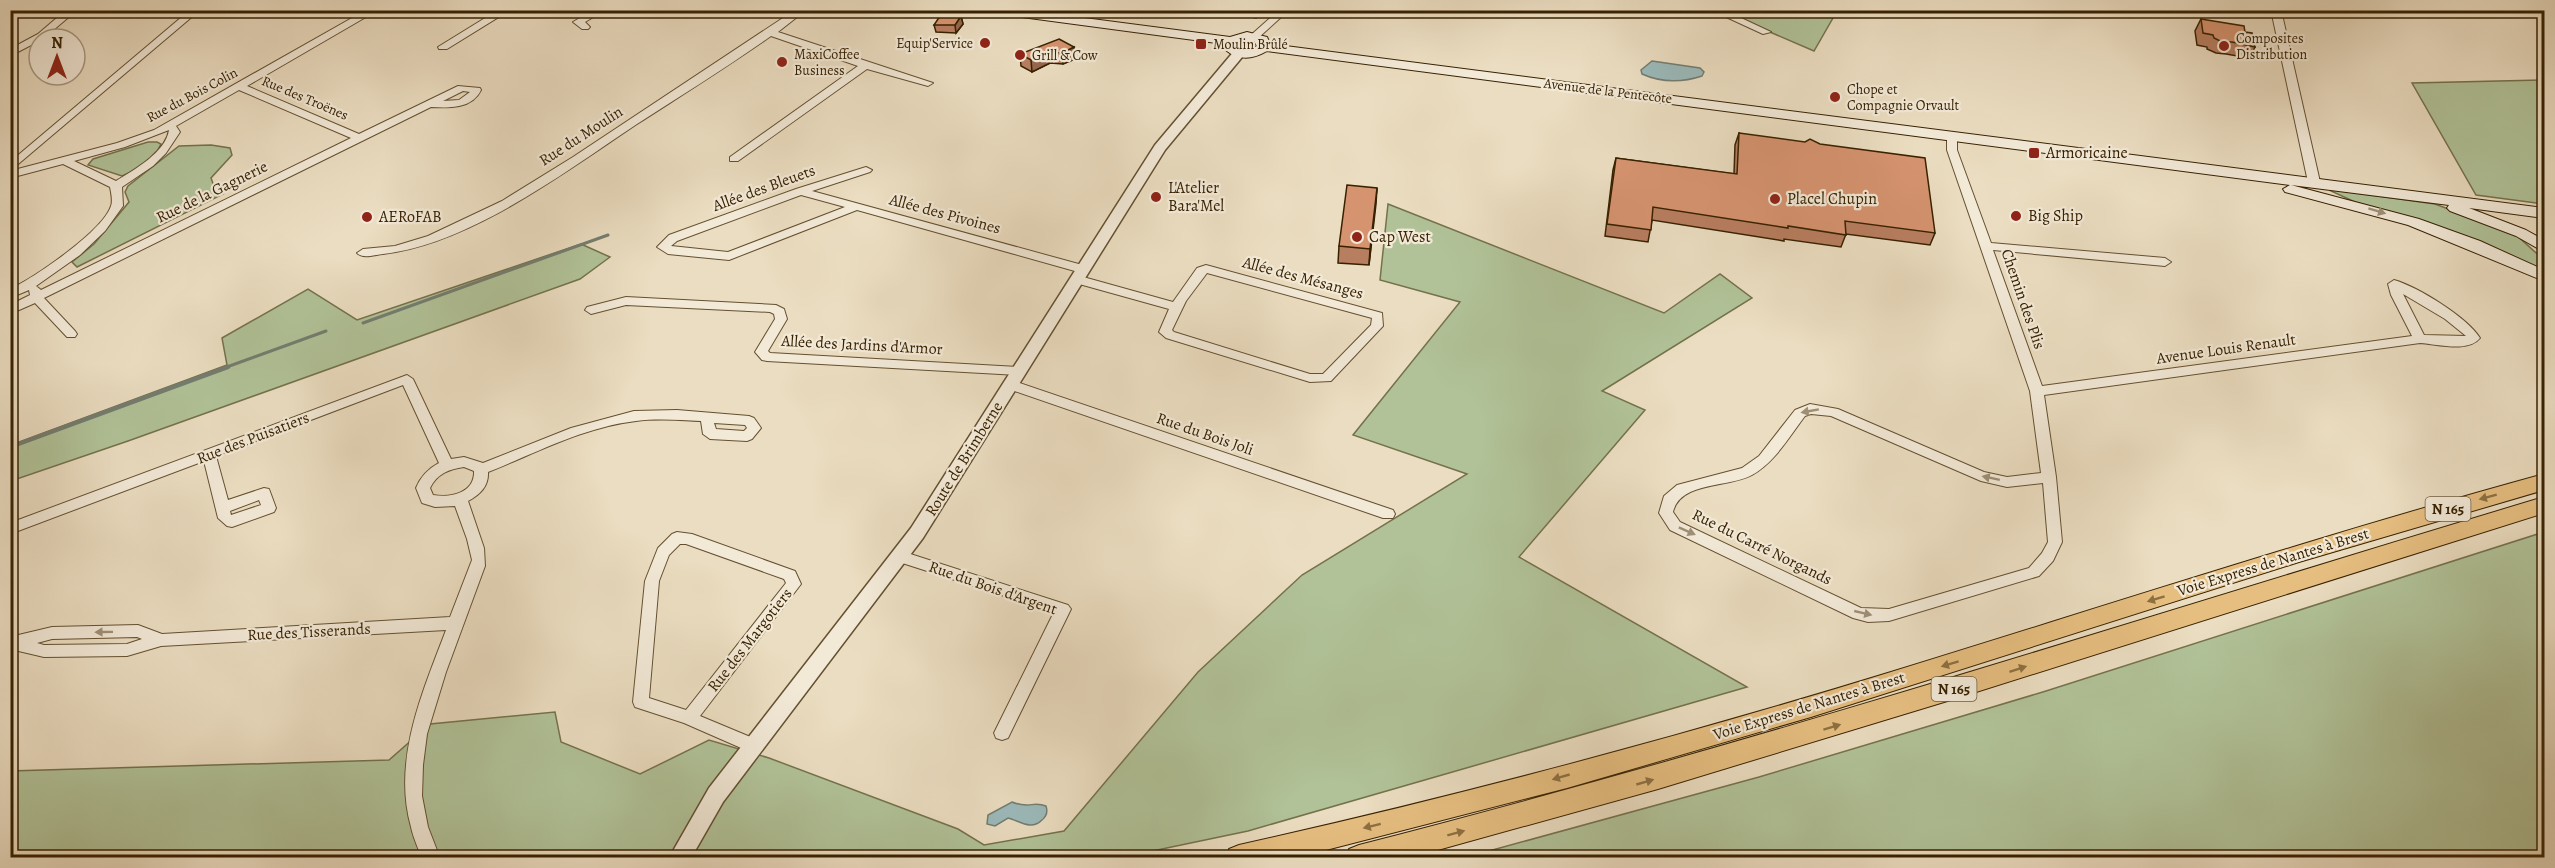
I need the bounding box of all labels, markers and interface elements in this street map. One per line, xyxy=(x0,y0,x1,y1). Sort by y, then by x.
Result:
north arrow xyxy=(27,27,87,87)
place label: Composites Distribution xyxy=(2236,29,2308,64)
text: N xyxy=(51,32,63,54)
place label: Equip'Service xyxy=(896,34,973,53)
place label: Moulin Brûlé xyxy=(1213,35,1288,54)
marker: Equip'Service xyxy=(978,36,992,50)
marker: Moulin Brûlé xyxy=(1194,37,1208,51)
marker: Composites Distribution xyxy=(2217,39,2231,53)
place label: MaxiCoffee Business xyxy=(794,45,859,80)
place label: Grill & Cow xyxy=(1032,46,1098,65)
marker: Grill & Cow xyxy=(1013,48,1027,62)
marker: MaxiCoffee Business xyxy=(775,55,789,69)
street label: Rue du Bois Colin xyxy=(143,63,241,127)
street label: Rue des Troënes xyxy=(259,71,351,125)
street label: Avenue de la Pentecôte xyxy=(1542,74,1673,108)
place label: Chope et Compagnie Orvault xyxy=(1847,80,1959,115)
marker: Chope et Compagnie Orvault xyxy=(1828,90,1842,104)
street label: Rue du Moulin xyxy=(535,101,627,171)
place label: Armoricaine xyxy=(2045,142,2128,164)
marker: Armoricaine xyxy=(2027,146,2041,160)
street label: Rue de la Gagnerie xyxy=(153,155,271,229)
street label: Allée des Bleuets xyxy=(709,159,818,217)
place label: L'Atelier Bara'Mel xyxy=(1168,177,1224,217)
street label: Allée des Pivoines xyxy=(886,188,1003,239)
place label: Placel Chupin xyxy=(1787,188,1877,210)
marker: L'Atelier Bara'Mel xyxy=(1149,190,1163,204)
marker: Placel Chupin xyxy=(1768,192,1782,206)
place label: Big Ship xyxy=(2028,205,2083,227)
place label: AERoFAB xyxy=(378,206,442,228)
one-way arrow xyxy=(2368,207,2386,216)
marker: Big Ship xyxy=(2009,209,2023,223)
marker: AERoFAB xyxy=(360,210,374,224)
place label: Cap West xyxy=(1369,226,1431,248)
marker: Cap West xyxy=(1350,230,1364,244)
street label: Chemin des Plis xyxy=(1996,246,2050,352)
street label: Allée des Mésanges xyxy=(1239,251,1366,305)
street label: Avenue Louis Renault xyxy=(2154,328,2297,370)
street label: Allée des Jardins d'Armor xyxy=(780,330,943,360)
street label: Route de Brimberne xyxy=(920,398,1008,520)
street label: Rue des Puisatiers xyxy=(193,406,313,470)
street label: Rue du Bois Joli xyxy=(1154,407,1256,461)
one-way arrow xyxy=(1800,407,1819,416)
one-way arrow xyxy=(1982,473,2000,483)
one-way arrow xyxy=(2479,493,2497,502)
road number: N 165 xyxy=(2426,497,2470,521)
street label: Rue du Carré Norgands xyxy=(1688,504,1836,590)
street label: Voie Express de Nantes à Brest xyxy=(2174,522,2372,602)
one-way arrow xyxy=(1678,526,1696,536)
street label: Rue du Bois d'Argent xyxy=(926,556,1060,620)
street label: Rue des Margotiers xyxy=(703,584,797,696)
one-way arrow xyxy=(2147,595,2165,604)
one-way arrow xyxy=(1854,609,1872,619)
street label: Rue des Tisserands xyxy=(247,618,371,646)
one-way arrow xyxy=(95,627,114,637)
one-way arrow xyxy=(1941,659,1959,669)
one-way arrow xyxy=(2009,664,2027,673)
street label: Voie Express de Nantes à Brest xyxy=(1710,666,1908,746)
road number: N 165 xyxy=(1932,677,1976,701)
one-way arrow xyxy=(1823,722,1841,731)
one-way arrow xyxy=(1552,773,1570,782)
one-way arrow xyxy=(1636,777,1654,786)
one-way arrow xyxy=(1363,822,1381,832)
one-way arrow xyxy=(1448,828,1466,837)

